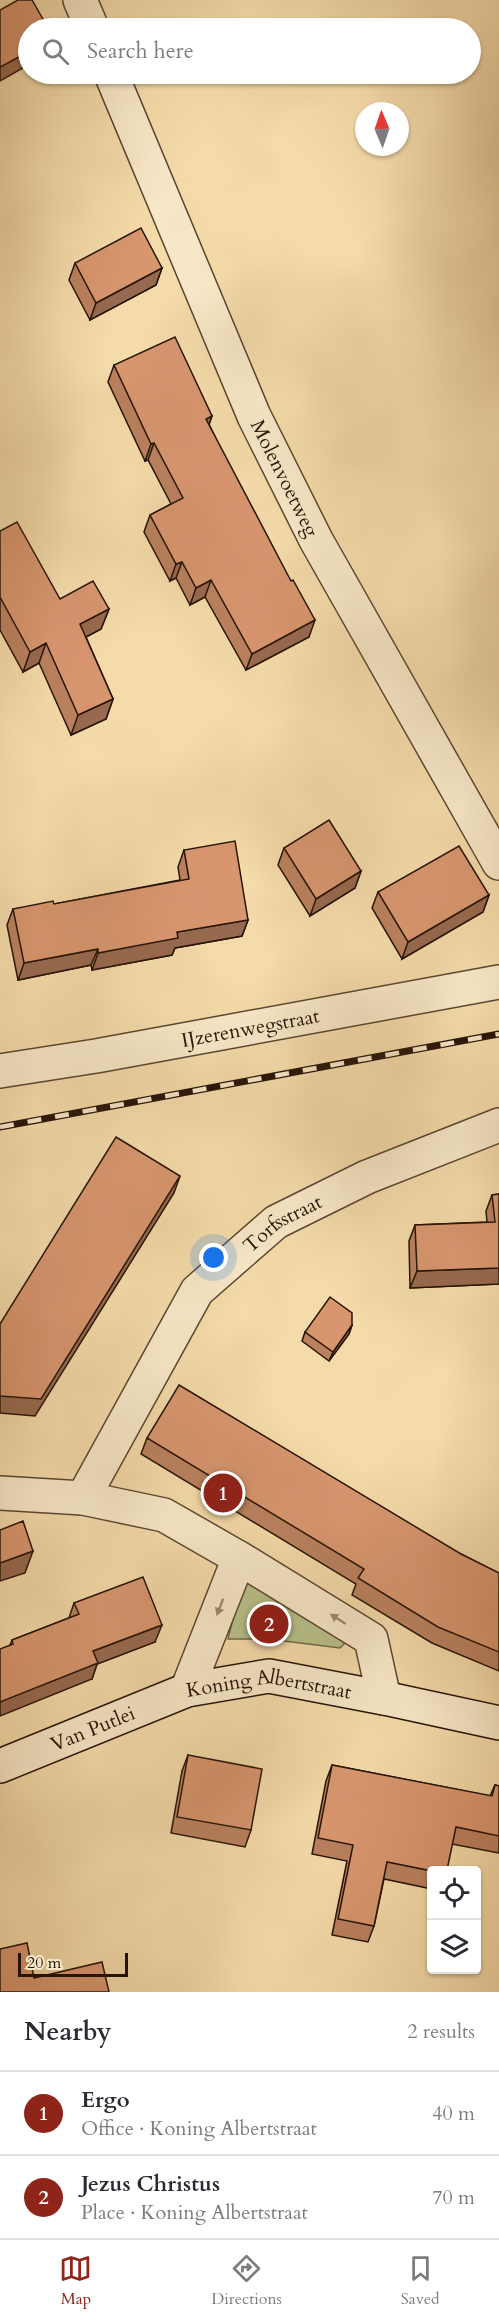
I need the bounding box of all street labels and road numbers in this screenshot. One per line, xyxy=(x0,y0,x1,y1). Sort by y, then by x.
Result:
street label: Molenvoetweg xyxy=(244,415,326,542)
street label: IJzerenwegstraat xyxy=(179,1002,322,1054)
street label: Torfsstraat xyxy=(237,1188,327,1259)
street label: Koning Albertstraat xyxy=(184,1663,354,1706)
street label: Van Putlei xyxy=(46,1699,140,1758)

